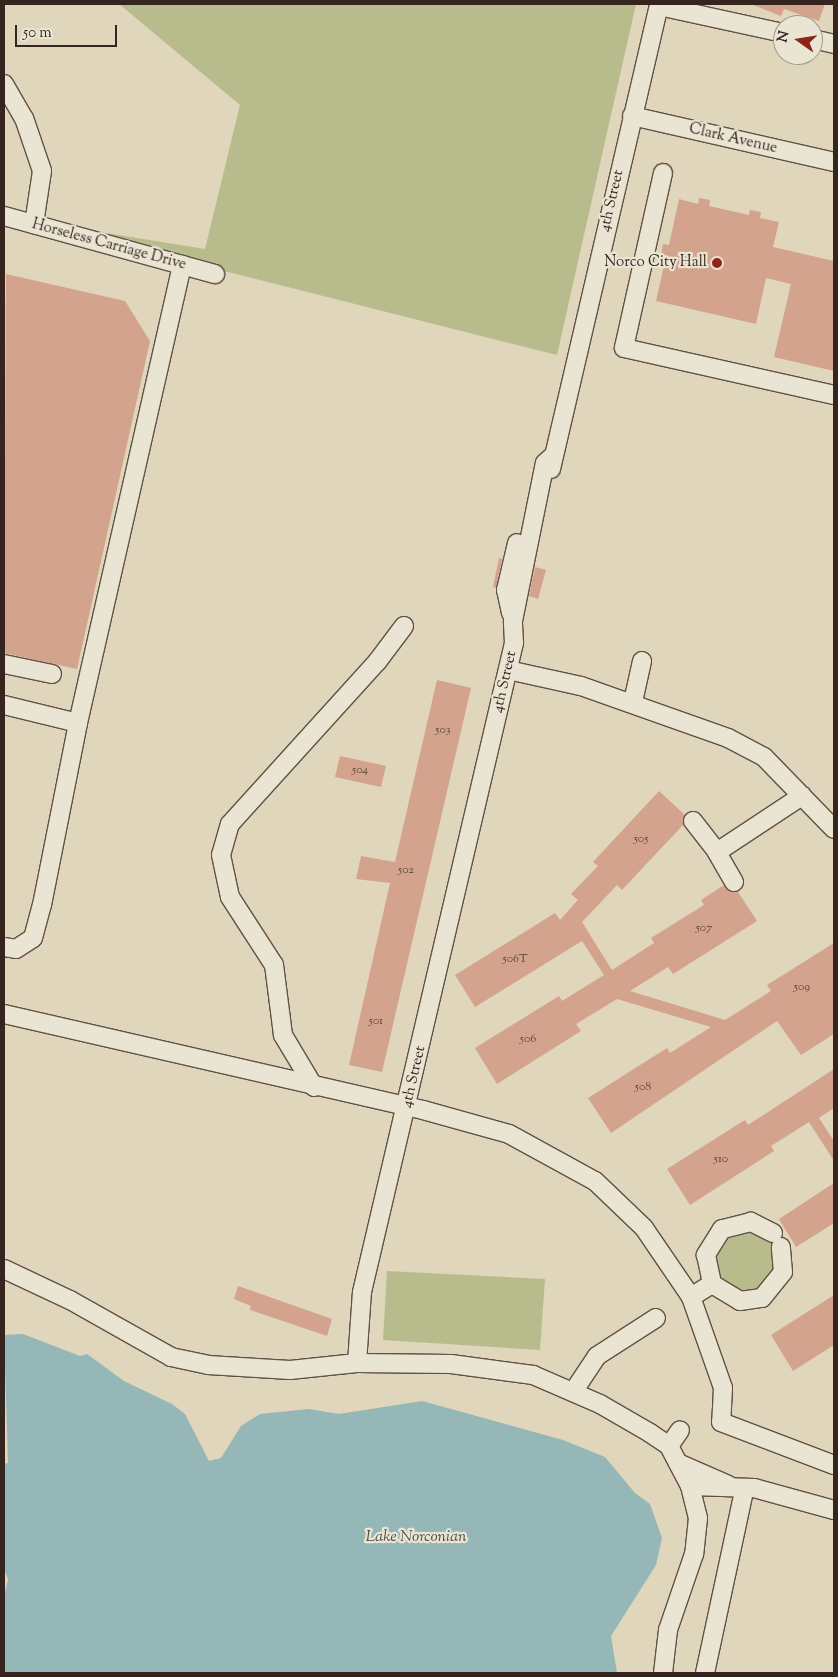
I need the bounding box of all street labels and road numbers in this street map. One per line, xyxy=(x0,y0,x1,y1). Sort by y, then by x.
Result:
street label: Clark Avenue xyxy=(687,120,779,158)
street label: 4th Street xyxy=(596,168,628,234)
street label: Horseless Carriage Drive xyxy=(30,216,188,274)
street label: 4th Street xyxy=(489,649,521,715)
street label: 4th Street xyxy=(398,1044,430,1110)

